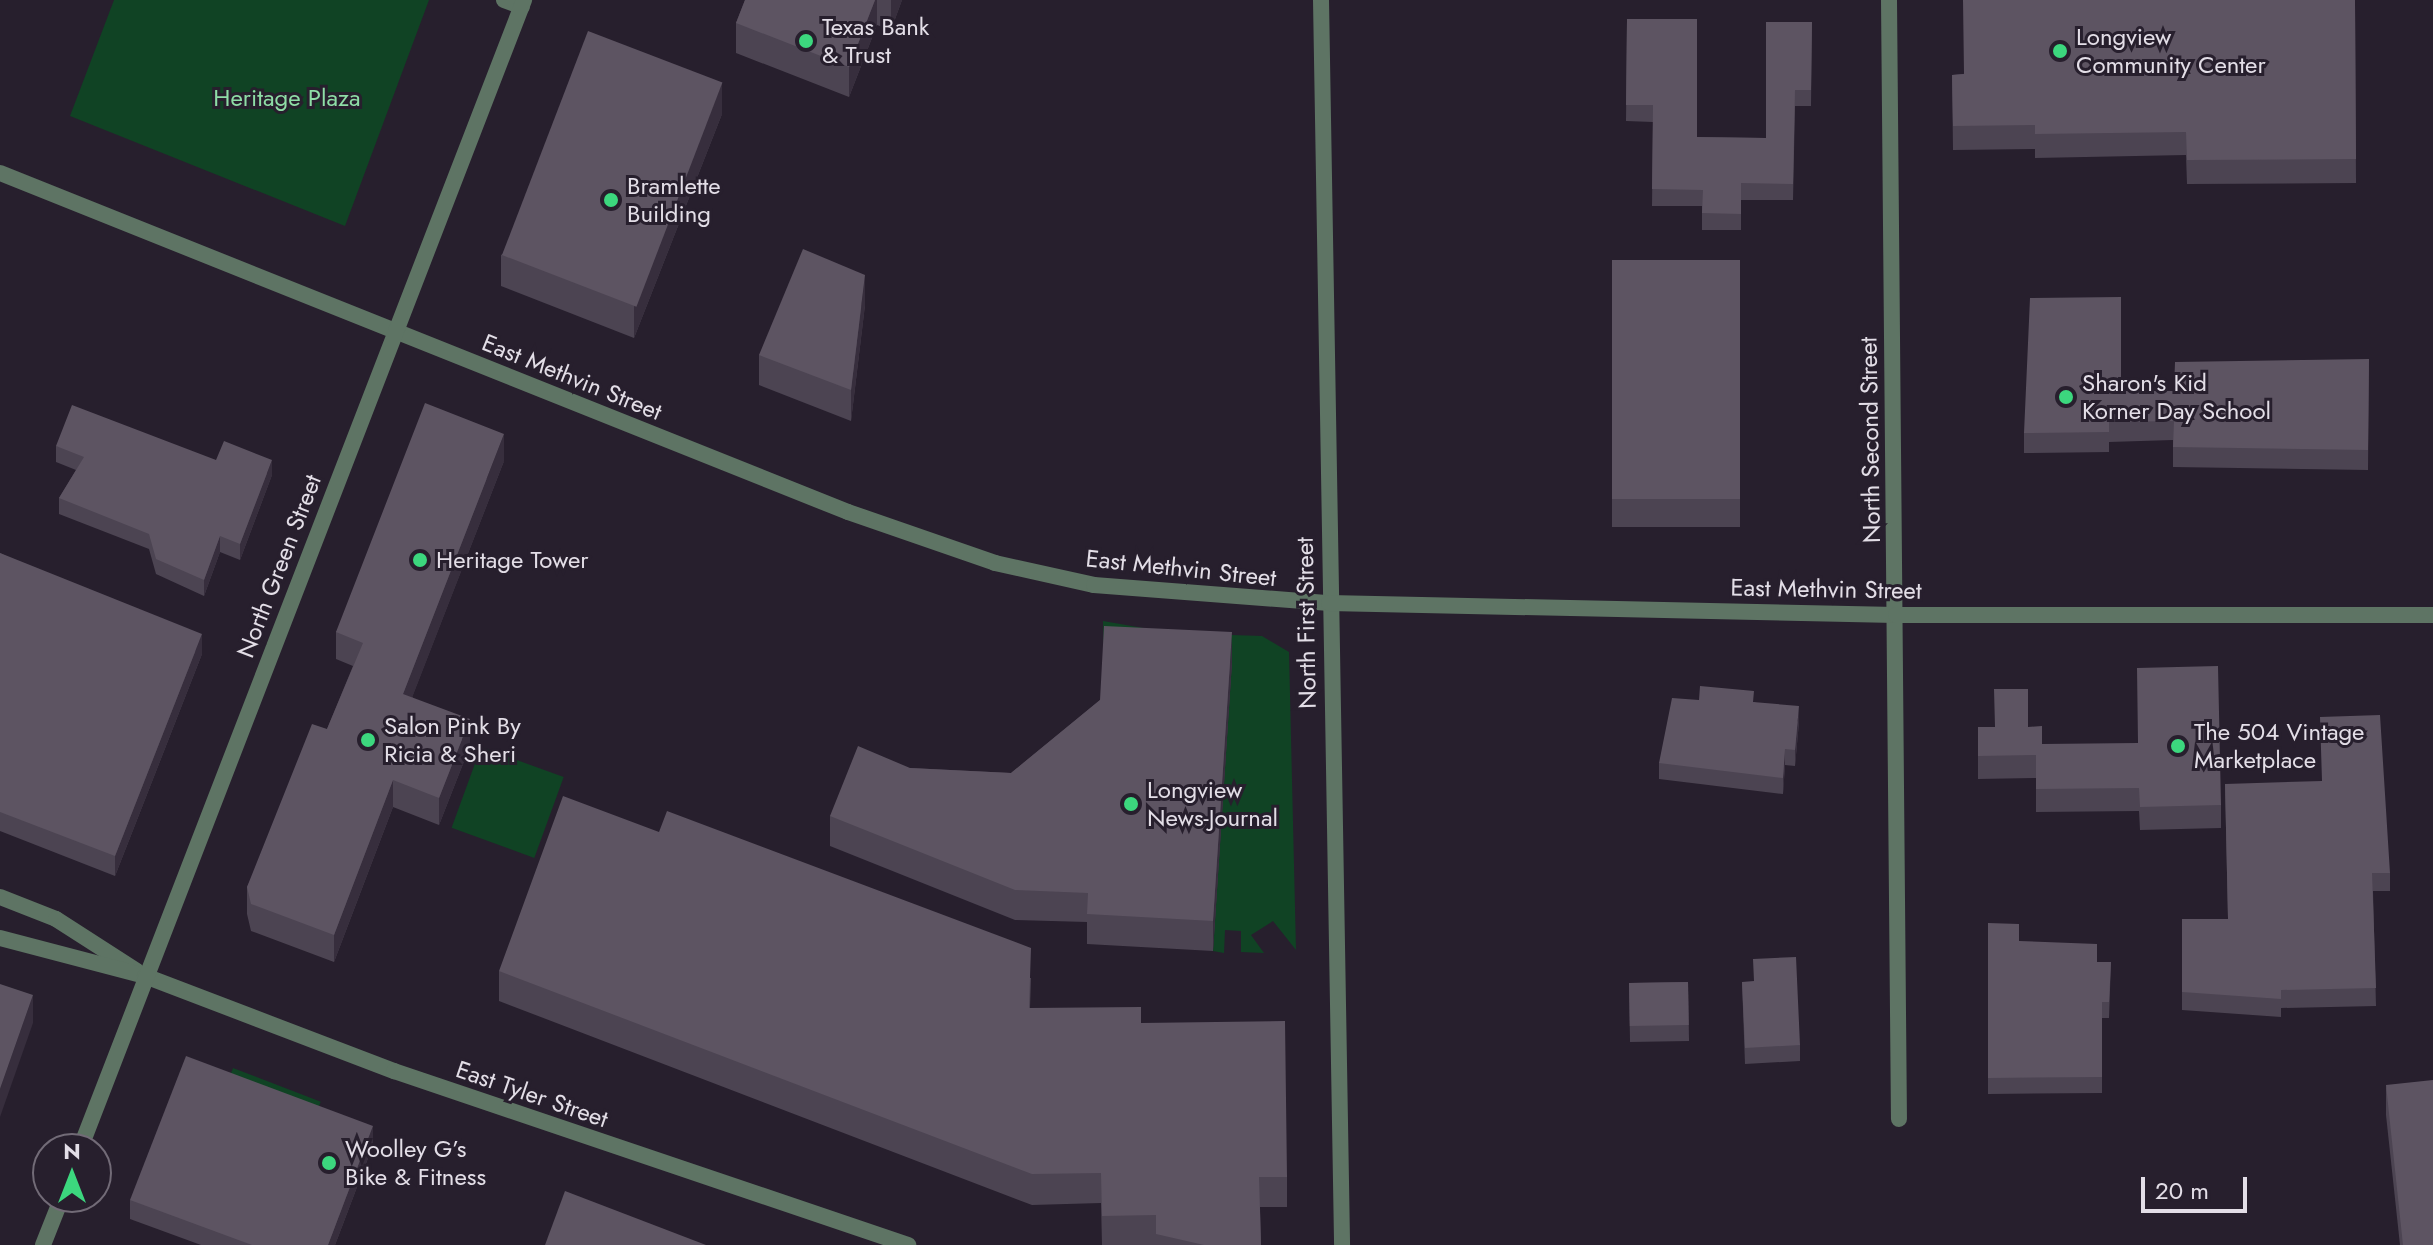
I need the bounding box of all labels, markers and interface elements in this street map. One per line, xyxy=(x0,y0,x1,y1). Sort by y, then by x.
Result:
place label: Texas Bank & Trust xyxy=(822,13,929,69)
place label: Longview Community Center xyxy=(2076,23,2266,79)
marker: Texas Bank & Trust xyxy=(797,32,815,50)
marker: Longview Community Center xyxy=(2051,42,2069,60)
park label: Heritage Plaza xyxy=(213,84,361,112)
place label: Bramlette Building xyxy=(627,172,721,228)
marker: Bramlette Building xyxy=(602,191,620,209)
street label: East Methvin Street xyxy=(478,328,666,426)
street label: North Second Street xyxy=(1854,337,1886,543)
place label: Sharon's Kid Korner Day School xyxy=(2082,369,2271,425)
marker: Sharon's Kid Korner Day School xyxy=(2057,388,2075,406)
street label: North Green Street xyxy=(231,470,327,662)
street label: North First Street xyxy=(1290,537,1322,709)
street label: East Methvin Street xyxy=(1084,544,1278,592)
place label: Heritage Tower xyxy=(436,546,589,574)
marker: Heritage Tower xyxy=(411,551,429,569)
street label: East Methvin Street xyxy=(1730,573,1922,605)
place label: Salon Pink By Ricia & Sheri xyxy=(384,712,521,768)
place label: The 504 Vintage Marketplace xyxy=(2194,718,2364,774)
marker: Salon Pink By Ricia & Sheri xyxy=(359,731,377,749)
marker: The 504 Vintage Marketplace xyxy=(2169,737,2187,755)
place label: Longview News-Journal xyxy=(1147,776,1278,832)
marker: Longview News-Journal xyxy=(1122,795,1140,813)
street label: East Tyler Street xyxy=(452,1055,612,1133)
north arrow xyxy=(32,1133,112,1213)
text: N xyxy=(63,1135,81,1167)
place label: Woolley G’s Bike & Fitness xyxy=(345,1135,486,1191)
marker: Woolley G’s Bike & Fitness xyxy=(320,1154,338,1172)
scale bar xyxy=(2145,1161,2251,1211)
text: 20 m xyxy=(2155,1173,2209,1208)

